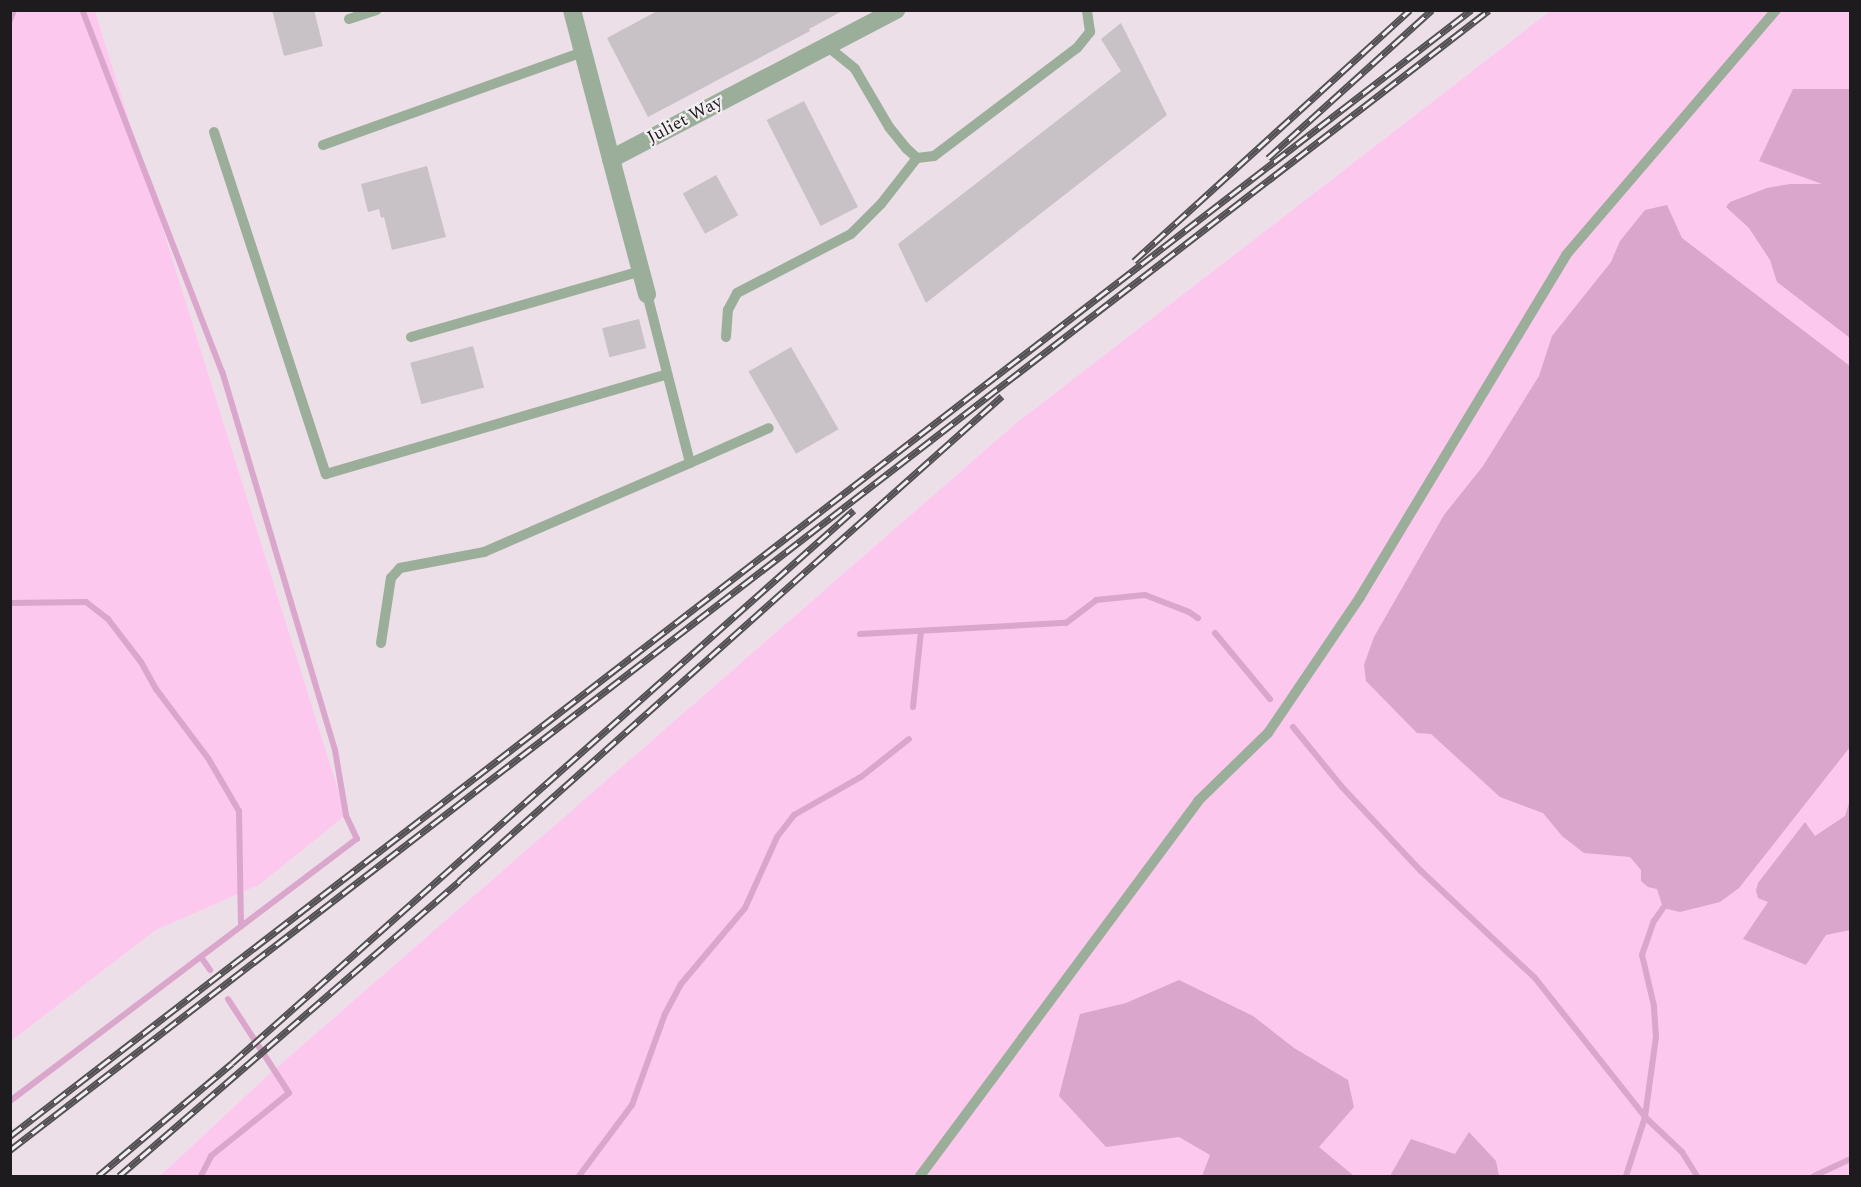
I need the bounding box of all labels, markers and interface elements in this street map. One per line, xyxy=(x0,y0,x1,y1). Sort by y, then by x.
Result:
street label: Juliet Way xyxy=(644,91,726,149)

